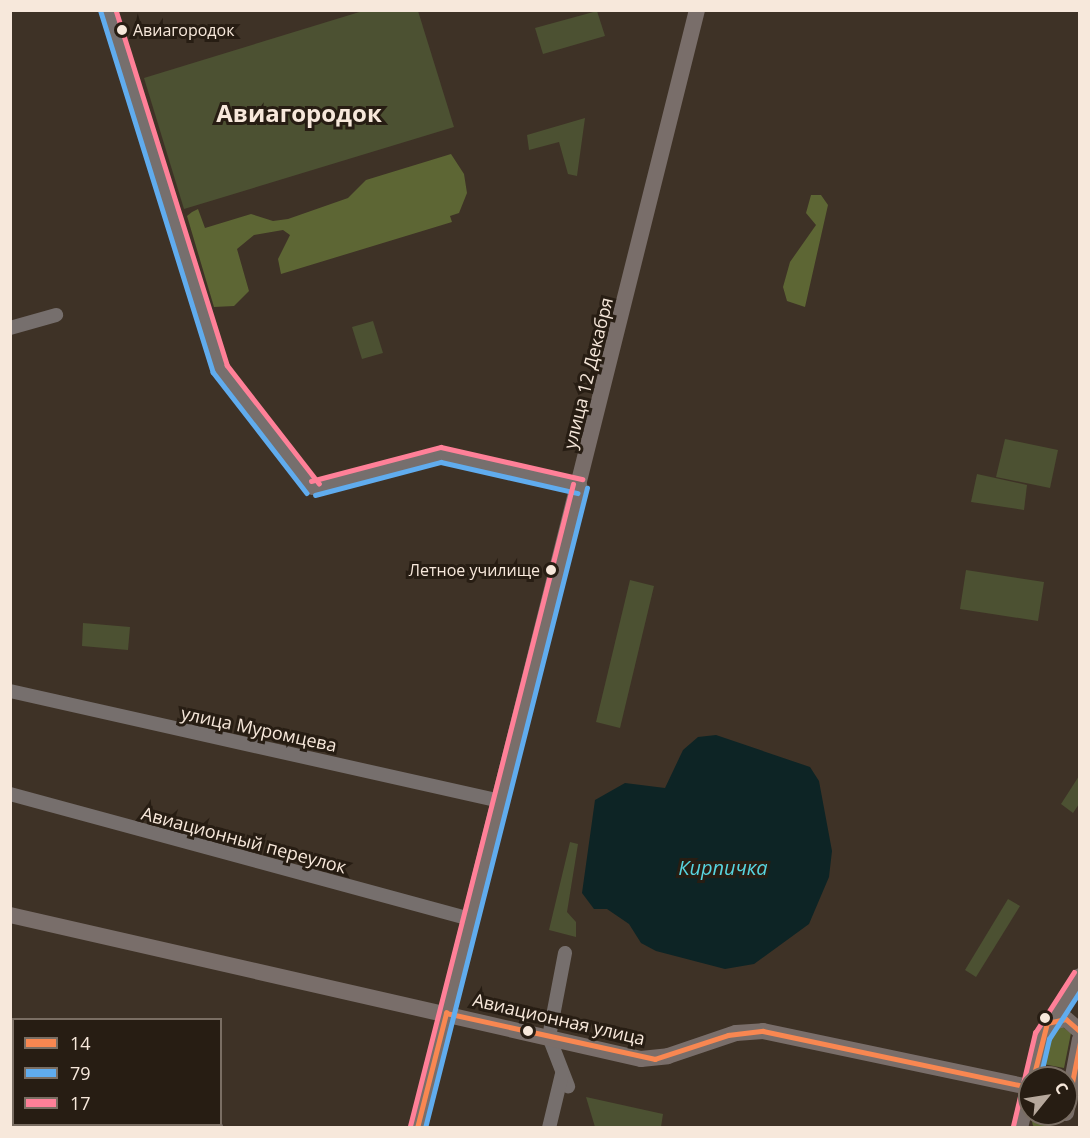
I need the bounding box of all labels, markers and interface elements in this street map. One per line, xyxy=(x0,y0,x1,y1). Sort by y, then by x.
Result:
place label: Авиагородок xyxy=(133,20,234,40)
marker: Авиагородок xyxy=(116,24,128,36)
district label: Авиагородок xyxy=(216,99,382,127)
street label: улица 12 Декабря xyxy=(559,295,617,451)
place label: Летное училище xyxy=(409,560,540,580)
marker: Летное училище xyxy=(545,564,557,576)
street label: улица Муромцева xyxy=(179,702,339,756)
street label: Авиационный переулок xyxy=(139,802,349,878)
water label: Кирпичка xyxy=(678,855,768,879)
street label: Авиационная улица xyxy=(471,989,647,1049)
unlabelled marker xyxy=(1039,1012,1051,1024)
legend xyxy=(12,1018,222,1126)
unlabelled marker xyxy=(522,1025,534,1037)
text: 14 xyxy=(70,1031,91,1055)
text: 79 xyxy=(70,1061,91,1085)
north arrow xyxy=(1018,1066,1078,1126)
text: С xyxy=(1050,1078,1074,1098)
text: 17 xyxy=(70,1091,91,1115)

